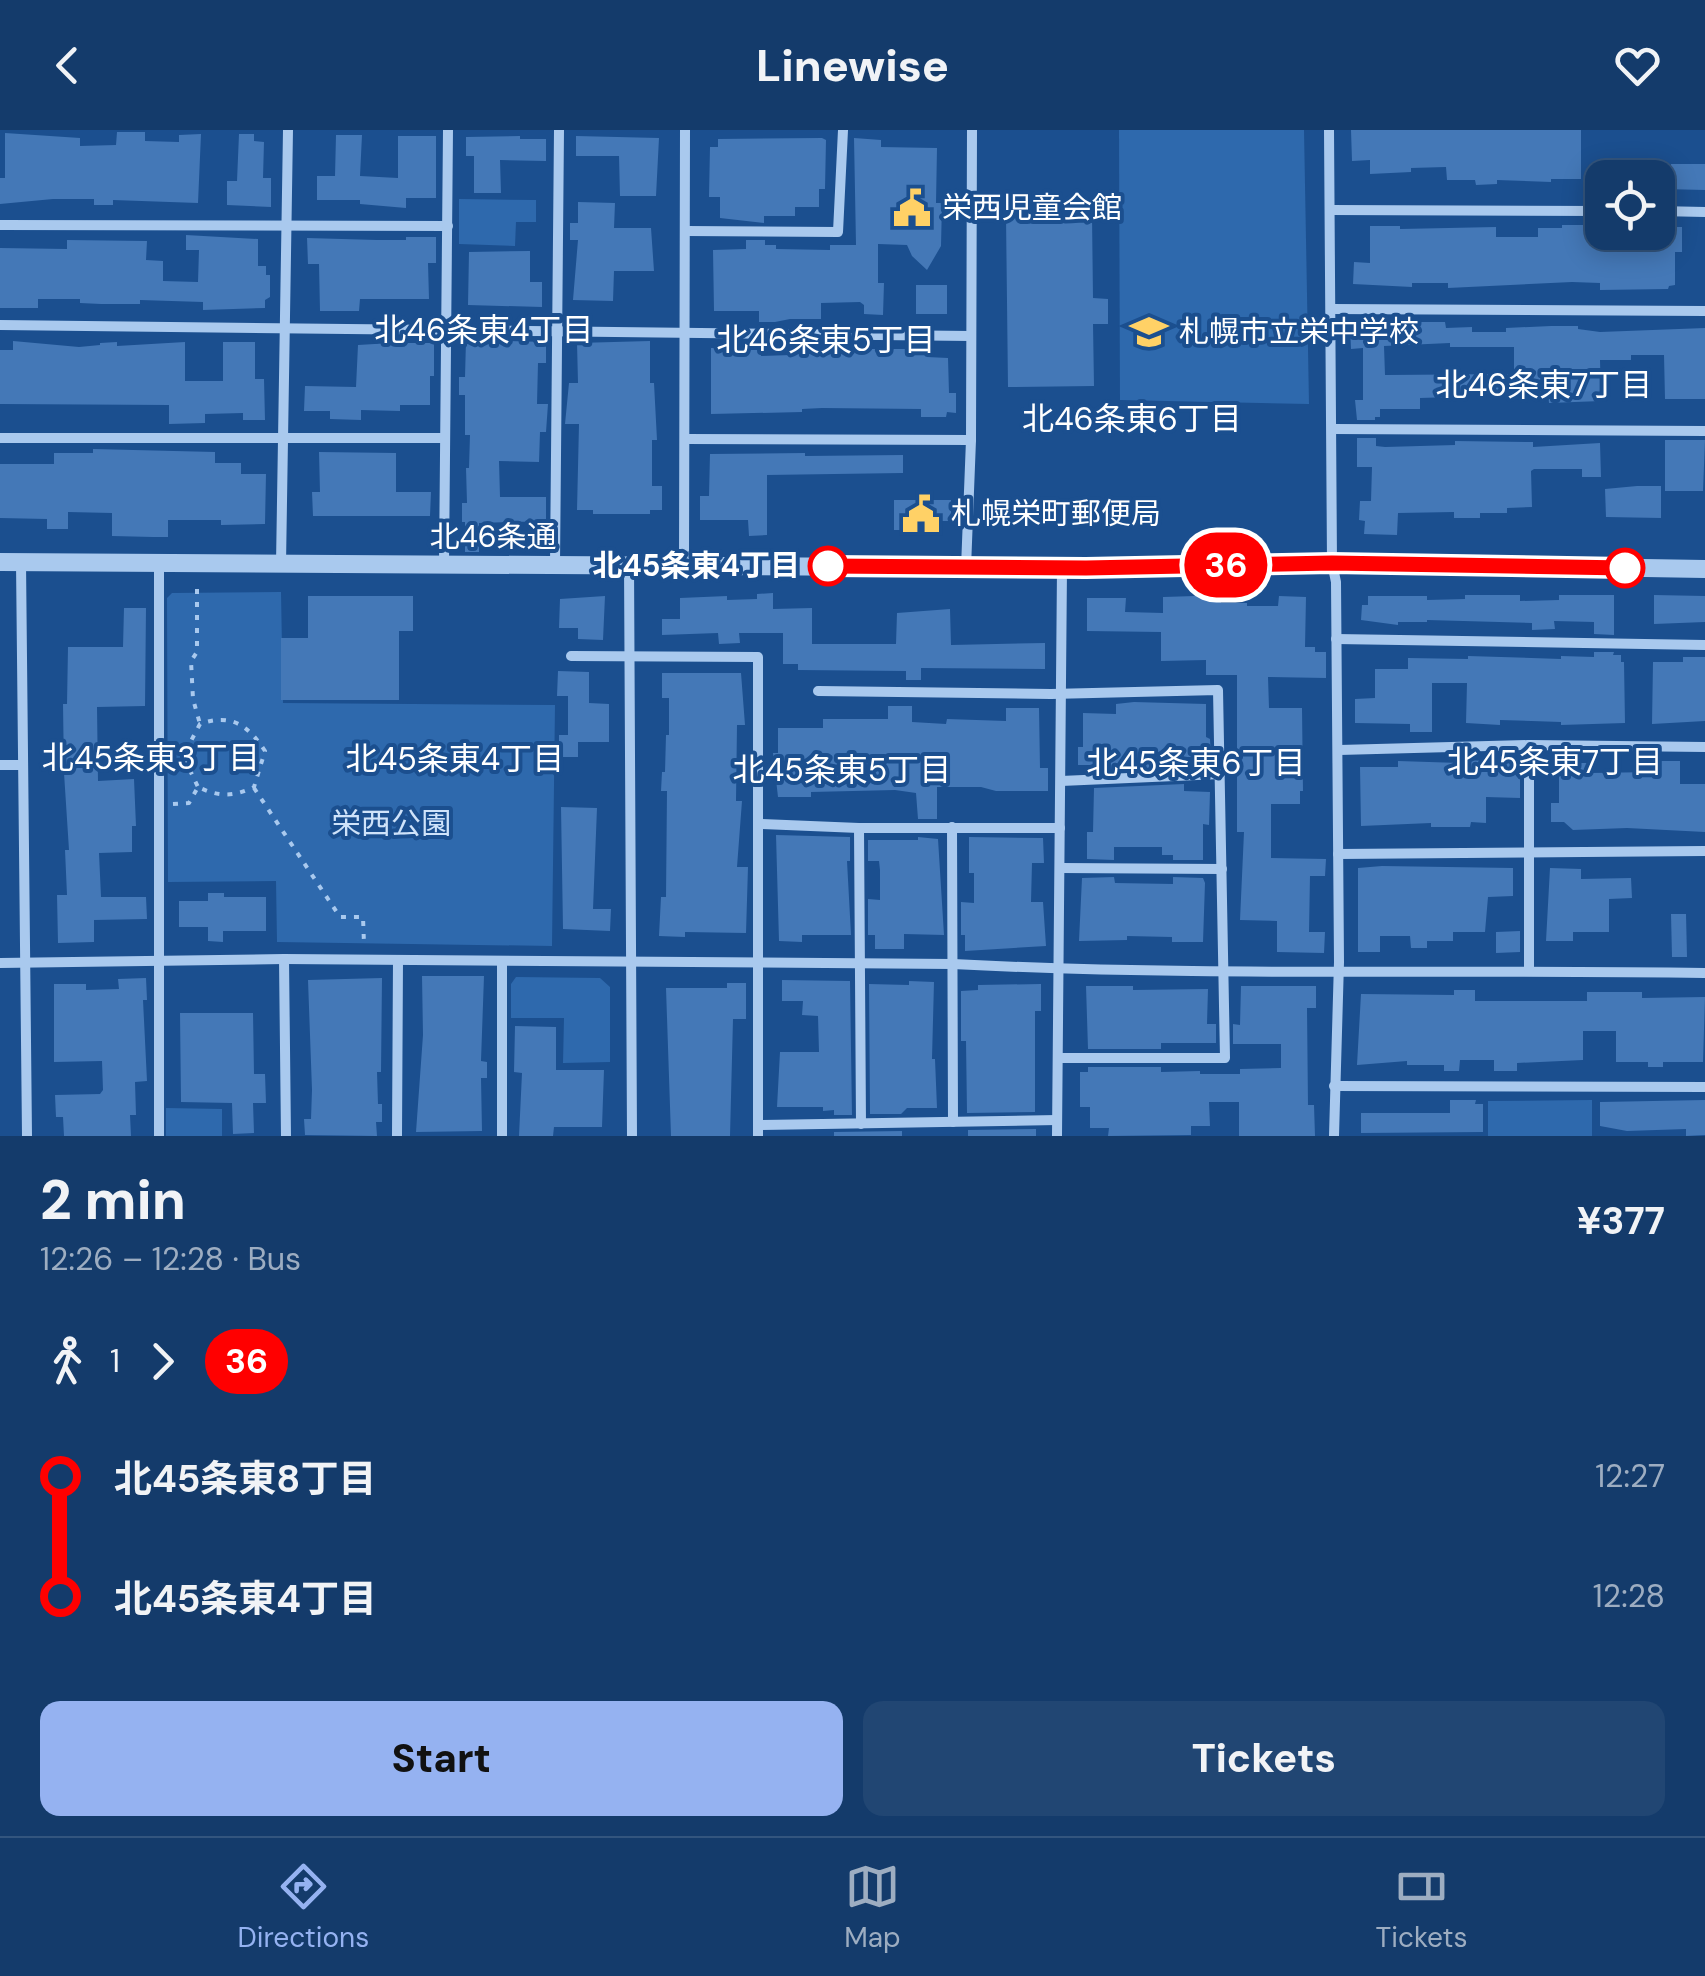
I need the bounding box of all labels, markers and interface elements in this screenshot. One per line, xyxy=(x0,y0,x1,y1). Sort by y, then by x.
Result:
text: Linewise xyxy=(756,36,949,95)
icon: back xyxy=(40,38,95,93)
icon: heart xyxy=(1610,38,1665,93)
map controls xyxy=(1585,160,1675,250)
button: locate xyxy=(1585,160,1675,250)
public building icon: 栄西児童会館 xyxy=(891,187,933,229)
place label: 栄西児童会館 xyxy=(942,188,1122,227)
district label: 北46条東4丁目 xyxy=(375,309,593,351)
school or university icon: 札幌市立栄中学校 xyxy=(1128,311,1170,353)
place label: 札幌市立栄中学校 xyxy=(1179,312,1419,351)
district label: 北46条東5丁目 xyxy=(716,319,936,361)
district label: 北46条東7丁目 xyxy=(1436,364,1652,406)
district label: 北46条東6丁目 xyxy=(1022,398,1242,440)
public building icon: 札幌栄町郵便局 xyxy=(900,493,942,535)
place label: 札幌栄町郵便局 xyxy=(951,494,1161,533)
street label: 北46条通 xyxy=(429,517,557,556)
line badge: 36 xyxy=(1181,532,1271,598)
text: 36 xyxy=(1204,542,1248,588)
place label: 北45条東4丁目 xyxy=(592,546,800,585)
marker: 北45条東4丁目 xyxy=(809,547,847,585)
unlabelled marker xyxy=(1606,549,1644,587)
district label: 北45条東3丁目 xyxy=(42,737,260,779)
district label: 北45条東4丁目 xyxy=(346,738,564,780)
district label: 北45条東7丁目 xyxy=(1447,741,1663,783)
district label: 北45条東6丁目 xyxy=(1086,742,1306,784)
district label: 北45条東5丁目 xyxy=(733,749,951,791)
park label: 栄西公園 xyxy=(331,804,451,843)
text: 2 min xyxy=(40,1164,186,1236)
text: ¥377 xyxy=(1577,1196,1665,1246)
text: 12:26 – 12:28 · Bus xyxy=(40,1238,301,1280)
icon: walk xyxy=(40,1334,95,1389)
icon: forward xyxy=(135,1334,190,1389)
text: 36 xyxy=(225,1338,268,1384)
text: 1 xyxy=(110,1340,120,1382)
text: 北45条東8丁目 xyxy=(114,1454,376,1504)
text: 12:27 xyxy=(1595,1455,1665,1497)
text: 北45条東4丁目 xyxy=(114,1574,377,1624)
text: 12:28 xyxy=(1593,1575,1665,1617)
button: Start xyxy=(40,1701,843,1816)
button: Tickets xyxy=(863,1701,1665,1816)
tab: Directions xyxy=(237,1859,369,1956)
tab: Map xyxy=(844,1859,901,1956)
tab: Tickets xyxy=(1375,1859,1467,1956)

